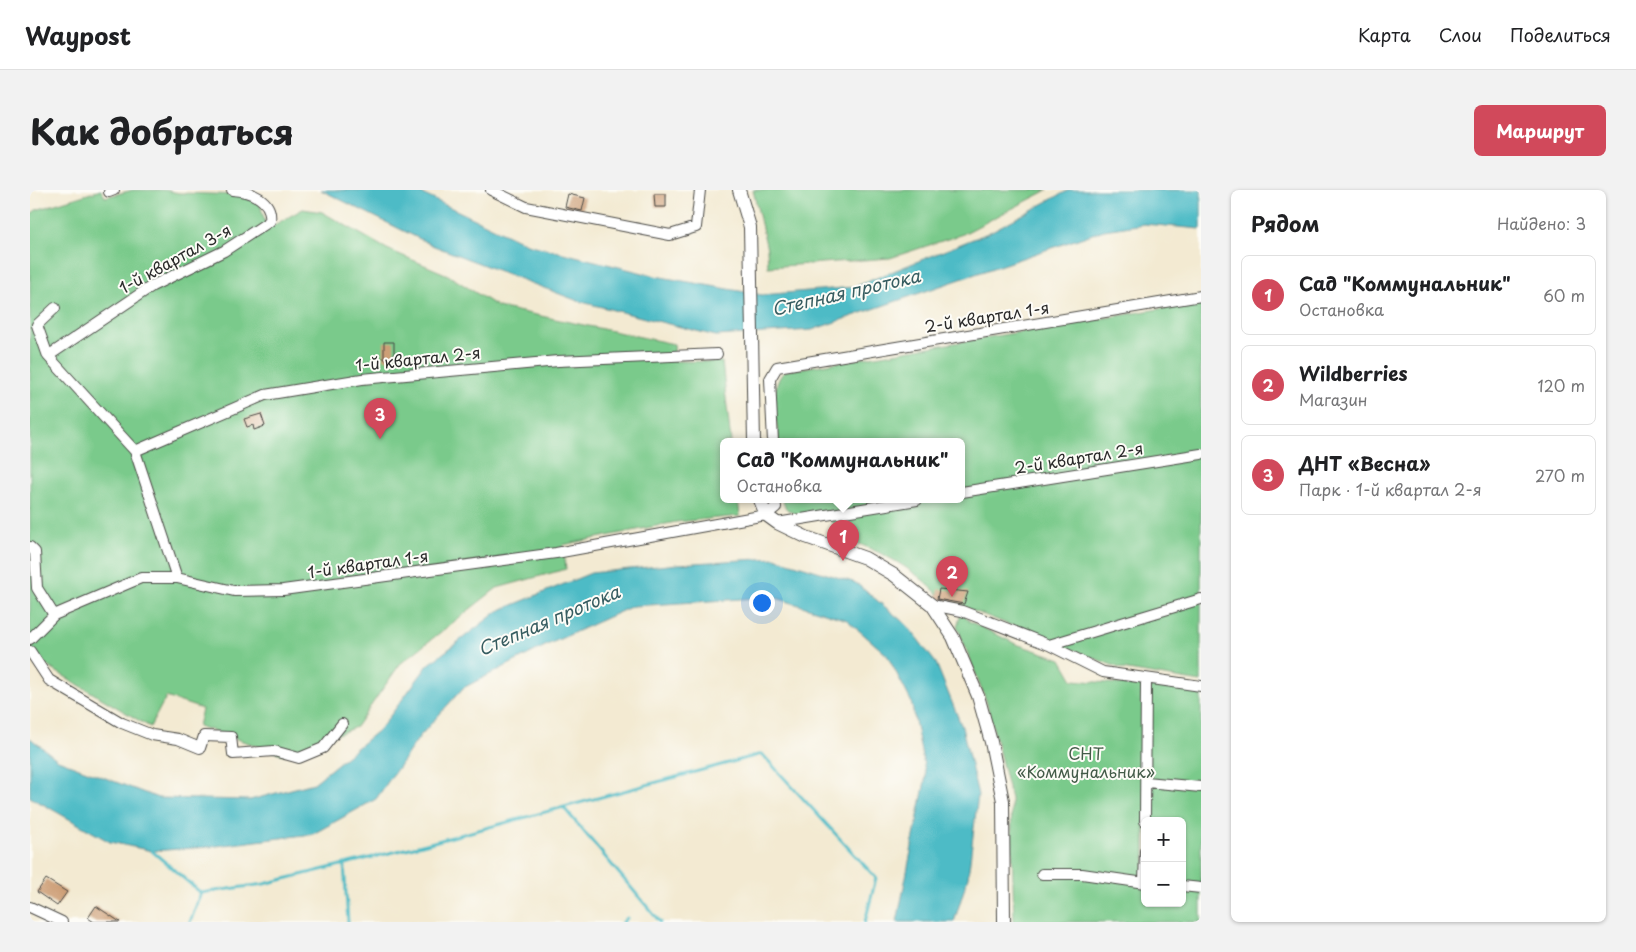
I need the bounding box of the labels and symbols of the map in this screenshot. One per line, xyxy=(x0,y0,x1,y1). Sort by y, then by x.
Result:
street label: 1-й квартал 3-я xyxy=(114,217,235,299)
water label: Степная протока xyxy=(769,261,923,322)
street label: 2-й квартал 1-я xyxy=(923,294,1051,338)
street label: 1-й квартал 2-я xyxy=(354,339,482,377)
pin: 3 xyxy=(364,398,396,439)
street label: 2-й квартал 2-я xyxy=(1013,435,1145,479)
pin: 1 xyxy=(827,520,859,561)
street label: 1-й квартал 1-я xyxy=(306,543,430,583)
pin: 2 xyxy=(936,556,968,597)
water label: Степная протока xyxy=(473,577,624,662)
your location xyxy=(749,590,775,616)
park label: СНТ «Коммунальник» xyxy=(1017,741,1155,783)

